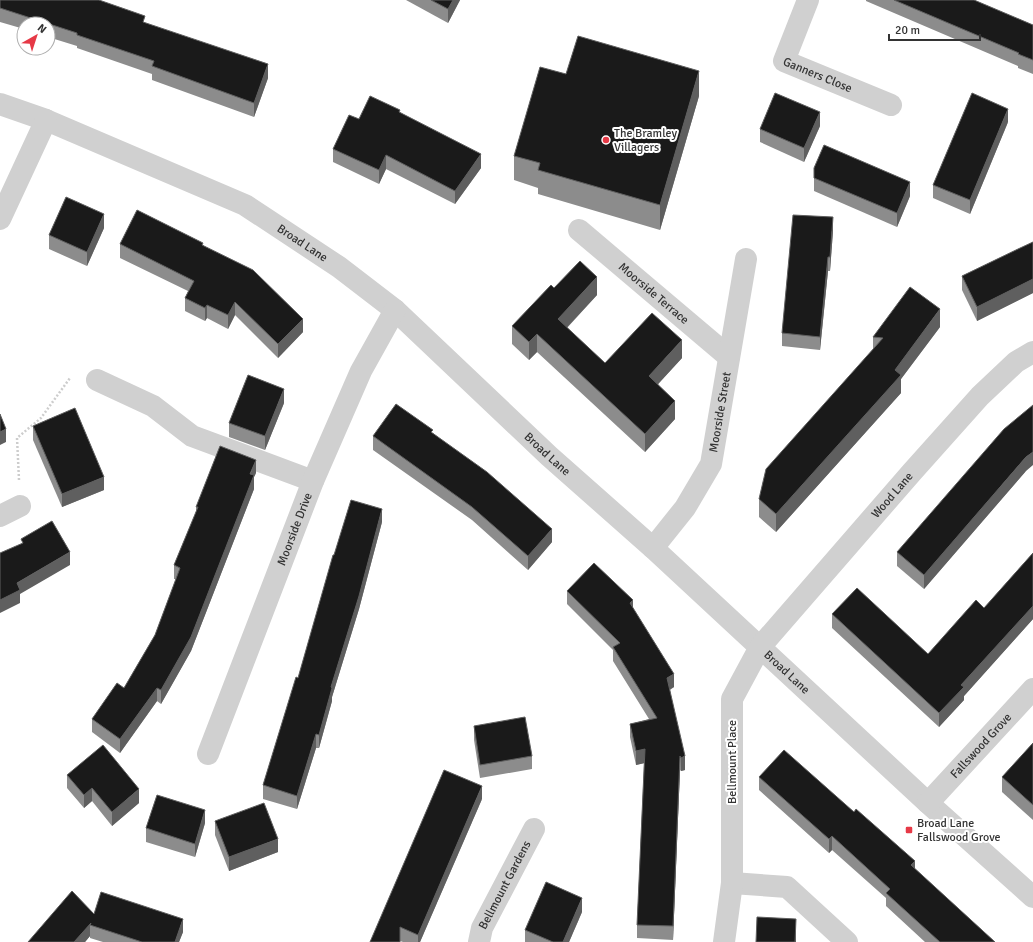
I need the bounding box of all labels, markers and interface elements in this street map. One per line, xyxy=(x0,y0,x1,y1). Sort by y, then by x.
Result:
north arrow xyxy=(16,16,56,56)
scale bar xyxy=(889,16,980,42)
text: N xyxy=(35,21,49,36)
text: 20 m xyxy=(895,23,920,38)
street label: Ganners Close xyxy=(781,54,854,96)
place label: The Bramley Villagers xyxy=(614,126,677,155)
marker: The Bramley Villagers xyxy=(601,135,611,145)
street label: Broad Lane xyxy=(274,221,330,265)
street label: Moorside Terrace xyxy=(615,260,692,328)
street label: Moorside Street xyxy=(706,371,735,454)
street label: Broad Lane xyxy=(521,429,573,479)
street label: Wood Lane xyxy=(868,469,916,521)
street label: Moorside Drive xyxy=(274,491,316,568)
street label: Broad Lane xyxy=(760,648,813,698)
street label: Fallswood Grove xyxy=(947,710,1015,782)
street label: Bellmount Place xyxy=(725,720,740,804)
place label: Broad Lane Fallswood Grove xyxy=(917,816,1000,845)
marker: Broad Lane Fallswood Grove xyxy=(904,825,914,835)
street label: Bellmount Gardens xyxy=(476,838,535,932)

